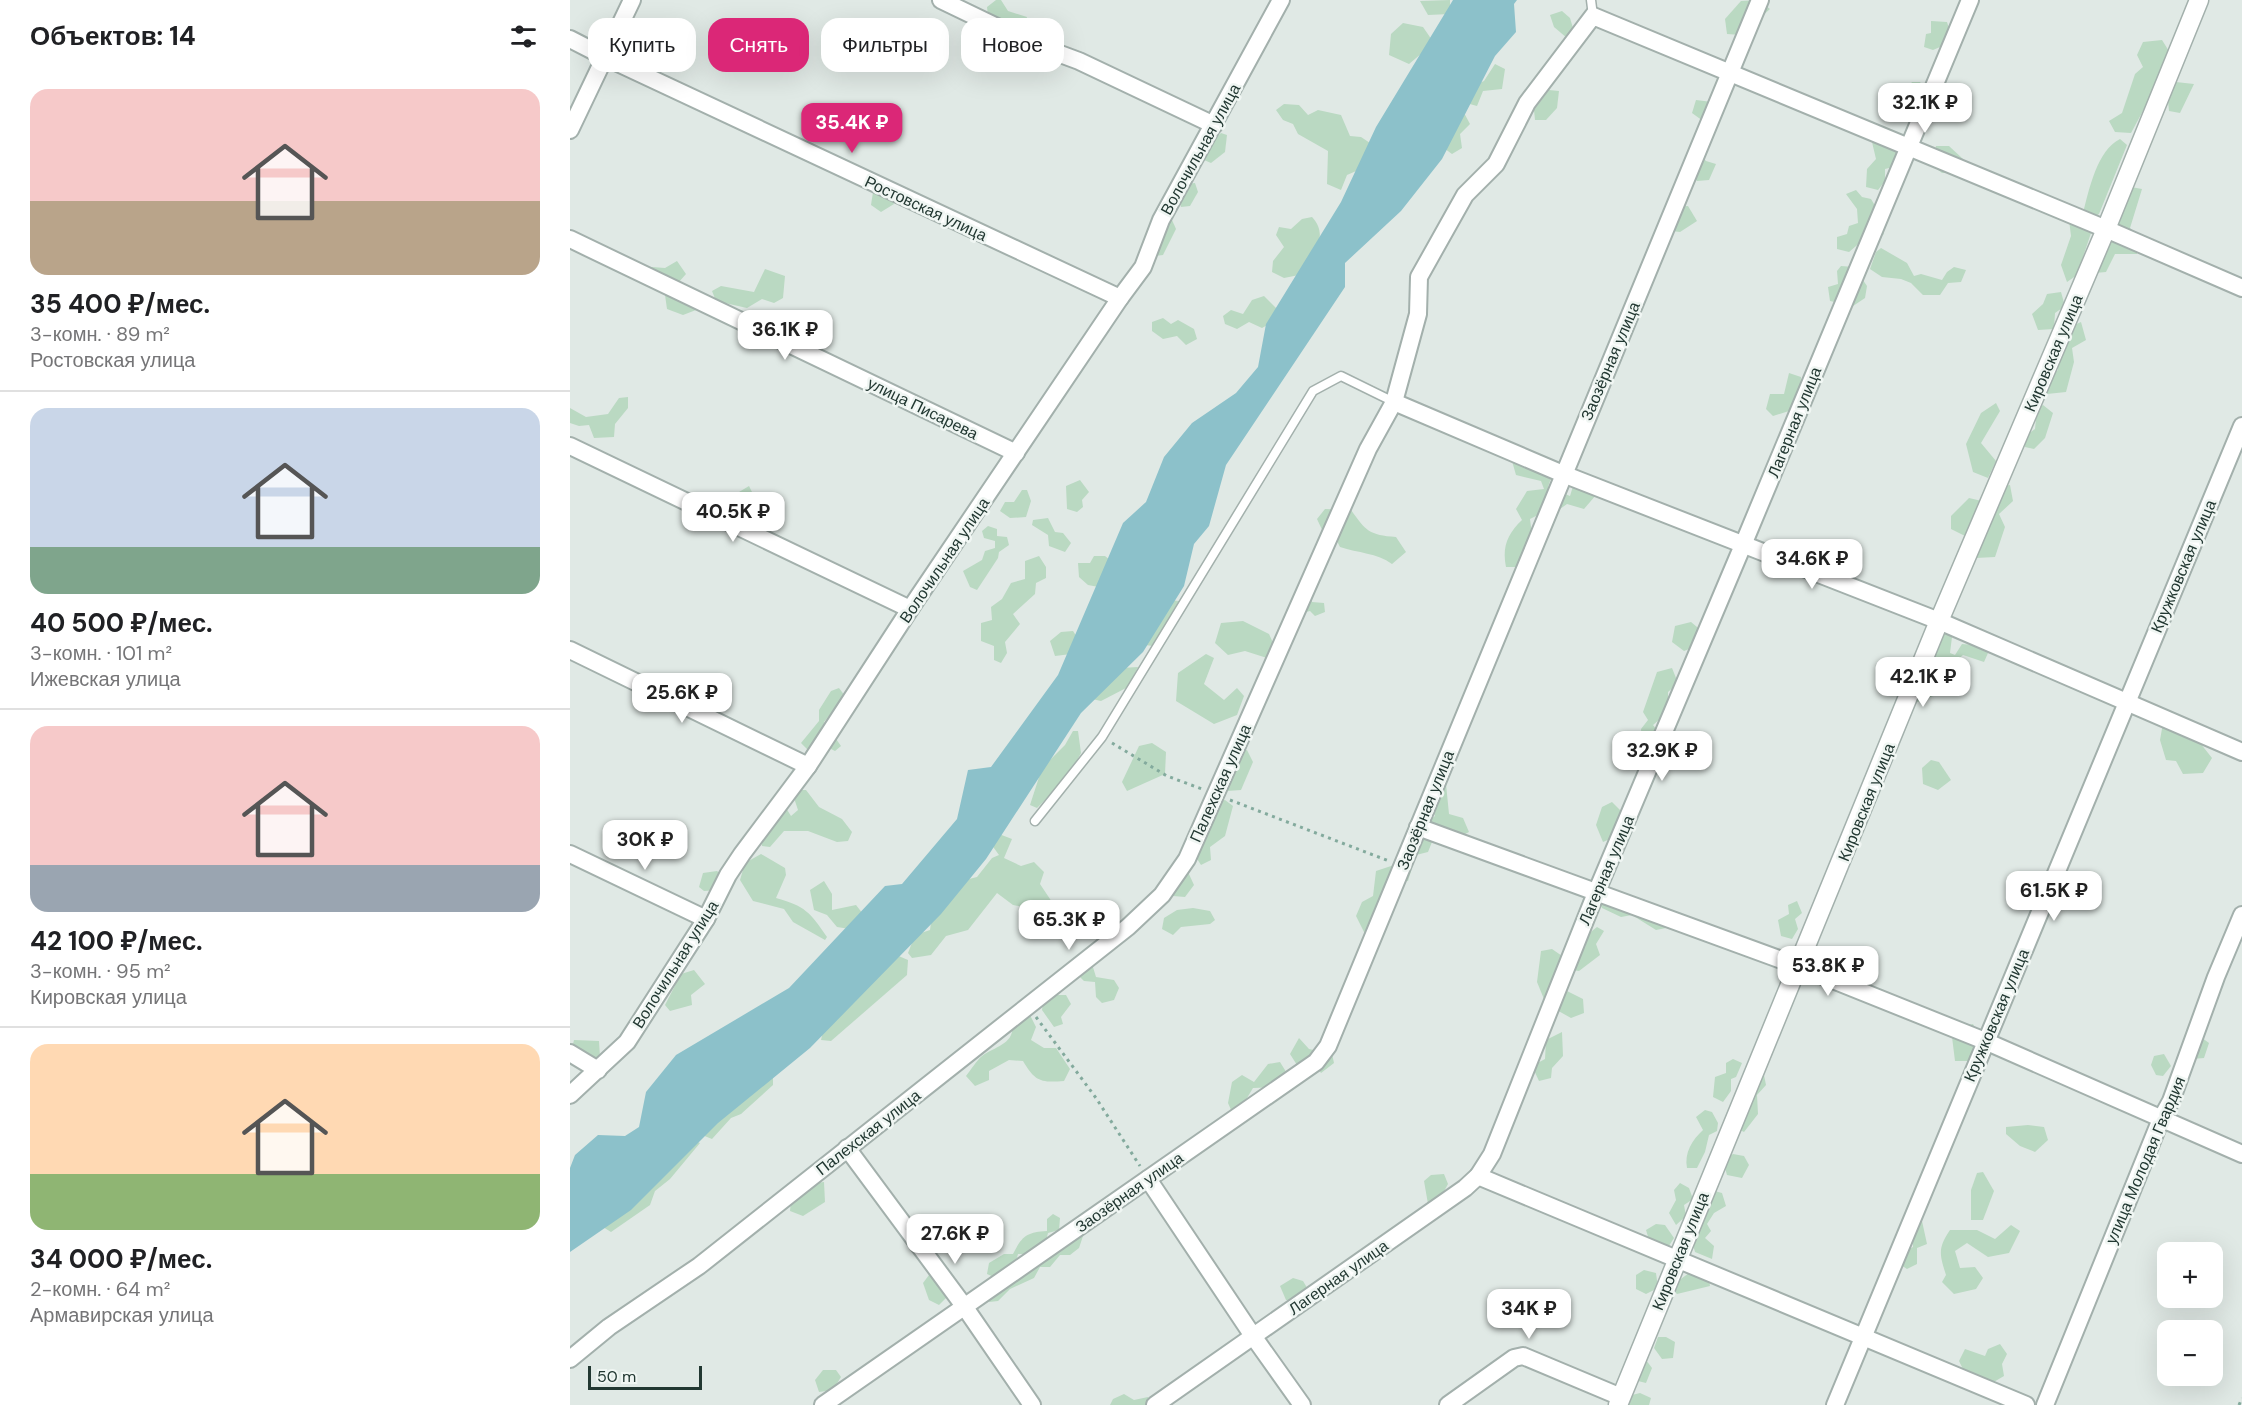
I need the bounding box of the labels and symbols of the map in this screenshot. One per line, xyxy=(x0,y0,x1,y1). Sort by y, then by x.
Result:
street label: Волочильная улица xyxy=(1156,80,1245,219)
pin: 32.1K ₽ xyxy=(1870,83,1980,134)
pin: 35.4K ₽ xyxy=(797,103,907,154)
street label: Ростовская улица xyxy=(861,171,990,246)
street label: Кировская улица xyxy=(2019,291,2088,415)
street label: Заозёрная улица xyxy=(1576,299,1645,424)
pin: 36.1K ₽ xyxy=(730,310,840,361)
street label: Лагерная улица xyxy=(1763,364,1826,481)
street label: улица Писарева xyxy=(864,373,982,444)
pin: 40.5K ₽ xyxy=(678,492,788,543)
street label: Волочильная улица xyxy=(895,493,994,627)
street label: Кружковская улица xyxy=(2146,496,2221,636)
pin: 34.6K ₽ xyxy=(1757,539,1867,590)
pin: 42.1K ₽ xyxy=(1868,657,1978,708)
pin: 25.6K ₽ xyxy=(627,673,737,724)
street label: Палехская улица xyxy=(1185,721,1256,846)
pin: 32.9K ₽ xyxy=(1607,731,1717,782)
street label: Кировская улица xyxy=(1833,740,1900,864)
street label: Заозёрная улица xyxy=(1392,747,1459,873)
street label: Лагерная улица xyxy=(1574,812,1639,928)
pin: 30K ₽ xyxy=(603,820,687,871)
pin: 61.5K ₽ xyxy=(1999,871,2109,922)
street label: Волочильная улица xyxy=(628,896,723,1032)
pin: 65.3K ₽ xyxy=(1014,900,1124,951)
street label: Кружковская улица xyxy=(1959,945,2034,1085)
pin: 53.8K ₽ xyxy=(1773,946,1883,997)
street label: улица Молодая Гвардия xyxy=(2101,1073,2190,1247)
street label: Палехская улица xyxy=(812,1085,925,1180)
street label: Заозёрная улица xyxy=(1071,1147,1187,1237)
street label: Кировская улица xyxy=(1647,1189,1714,1313)
pin: 27.6K ₽ xyxy=(900,1214,1010,1265)
street label: Лагерная улица xyxy=(1284,1235,1392,1320)
pin: 34K ₽ xyxy=(1487,1289,1571,1340)
scale bar xyxy=(588,1363,702,1390)

